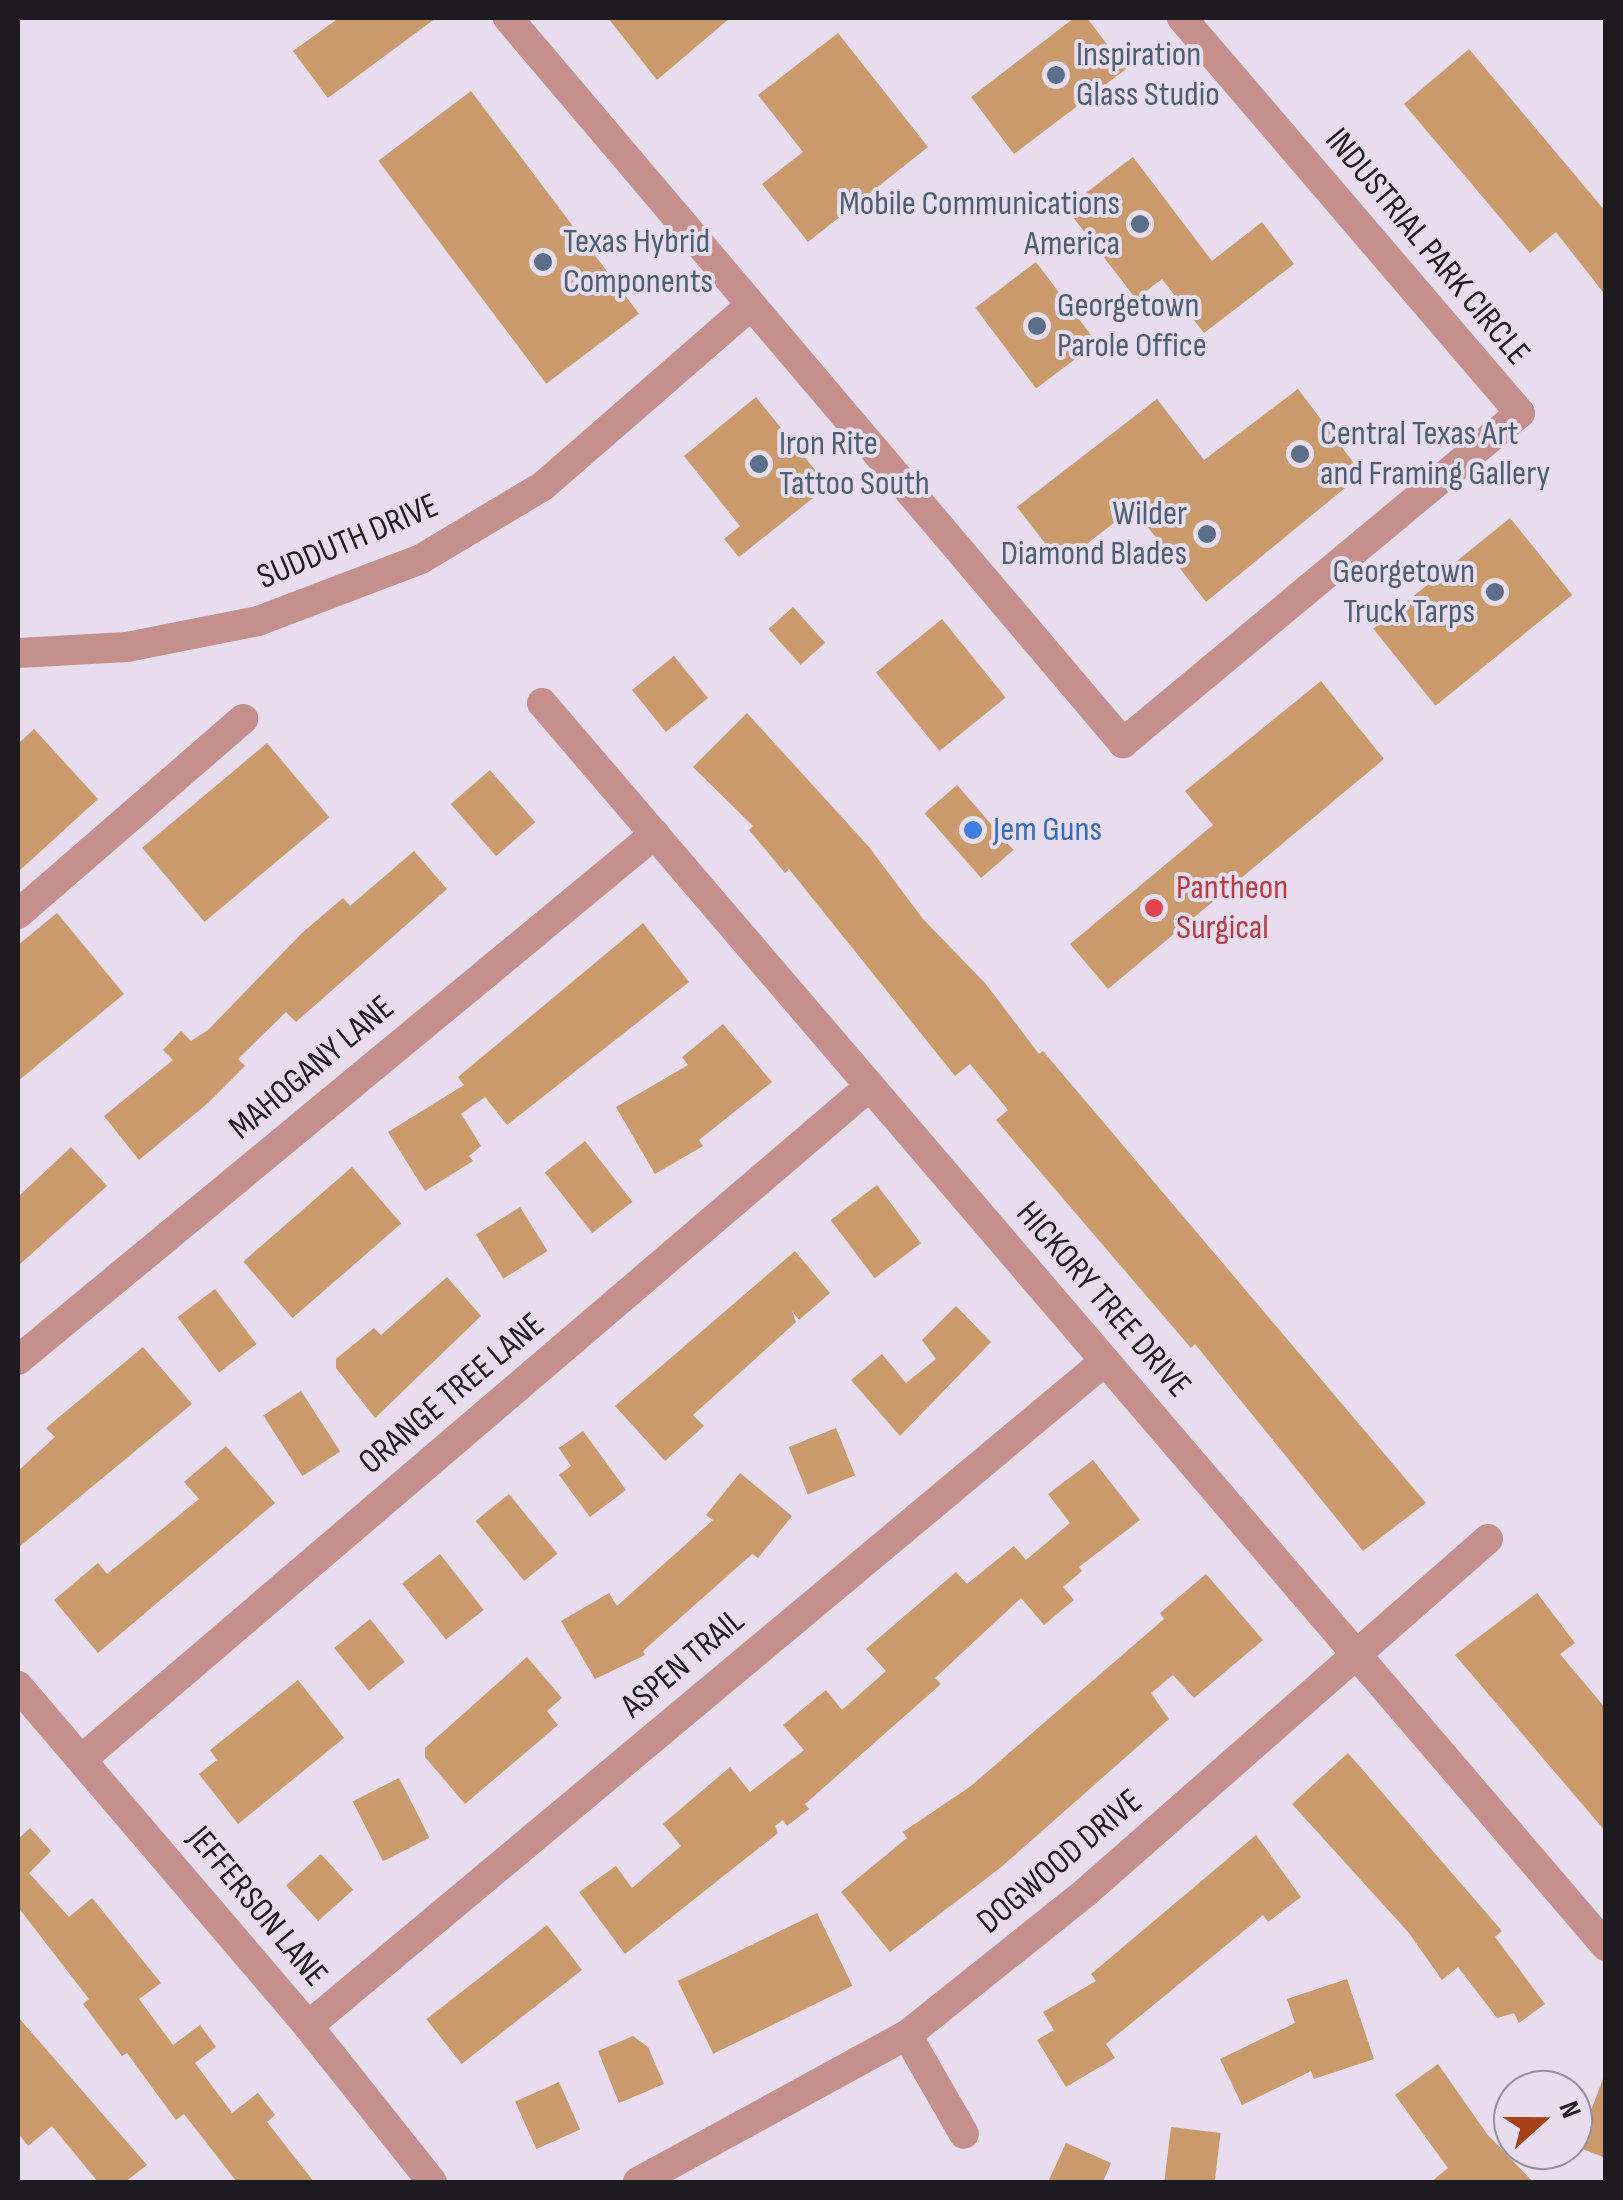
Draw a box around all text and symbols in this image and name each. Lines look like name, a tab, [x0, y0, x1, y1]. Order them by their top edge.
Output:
place label: Inspiration Glass Studio	[1076, 34, 1220, 116]
marker: Inspiration Glass Studio	[1045, 64, 1067, 86]
street label: INDUSTRIAL PARK CIRCLE	[1316, 120, 1538, 374]
place label: Mobile Communications America	[839, 183, 1120, 265]
marker: Mobile Communications America	[1129, 213, 1151, 235]
place label: Texas Hybrid Components	[563, 221, 713, 303]
marker: Texas Hybrid Components	[532, 251, 554, 273]
place label: Georgetown Parole Office	[1057, 285, 1207, 367]
marker: Georgetown Parole Office	[1026, 315, 1048, 337]
place label: Central Texas Art and Framing Gallery	[1320, 413, 1550, 495]
place label: Iron Rite Tattoo South	[779, 423, 930, 505]
marker: Central Texas Art and Framing Gallery	[1289, 443, 1311, 465]
marker: Iron Rite Tattoo South	[748, 453, 770, 475]
street label: SUDDUTH DRIVE	[251, 485, 445, 599]
place label: Wilder Diamond Blades	[1001, 493, 1187, 575]
marker: Wilder Diamond Blades	[1196, 523, 1218, 545]
place label: Georgetown Truck Tarps	[1333, 551, 1475, 633]
marker: Georgetown Truck Tarps	[1484, 581, 1506, 603]
place label: Jem Guns	[993, 809, 1102, 851]
marker: Jem Guns	[962, 819, 984, 841]
place label: Pantheon Surgical	[1176, 867, 1288, 949]
marker: Pantheon Surgical	[1141, 895, 1167, 921]
street label: MAHOGANY LANE	[221, 987, 403, 1149]
street label: HICKORY TREE DRIVE	[1007, 1194, 1199, 1406]
street label: ORANGE TREE LANE	[351, 1304, 553, 1484]
street label: ASPEN TRAIL	[613, 1600, 753, 1728]
street label: DOGWOOD DRIVE	[969, 1781, 1151, 1943]
street label: JEFFERSON LANE	[178, 1818, 336, 1996]
north arrow	[1493, 2070, 1593, 2170]
text: N	[1552, 2097, 1588, 2123]

